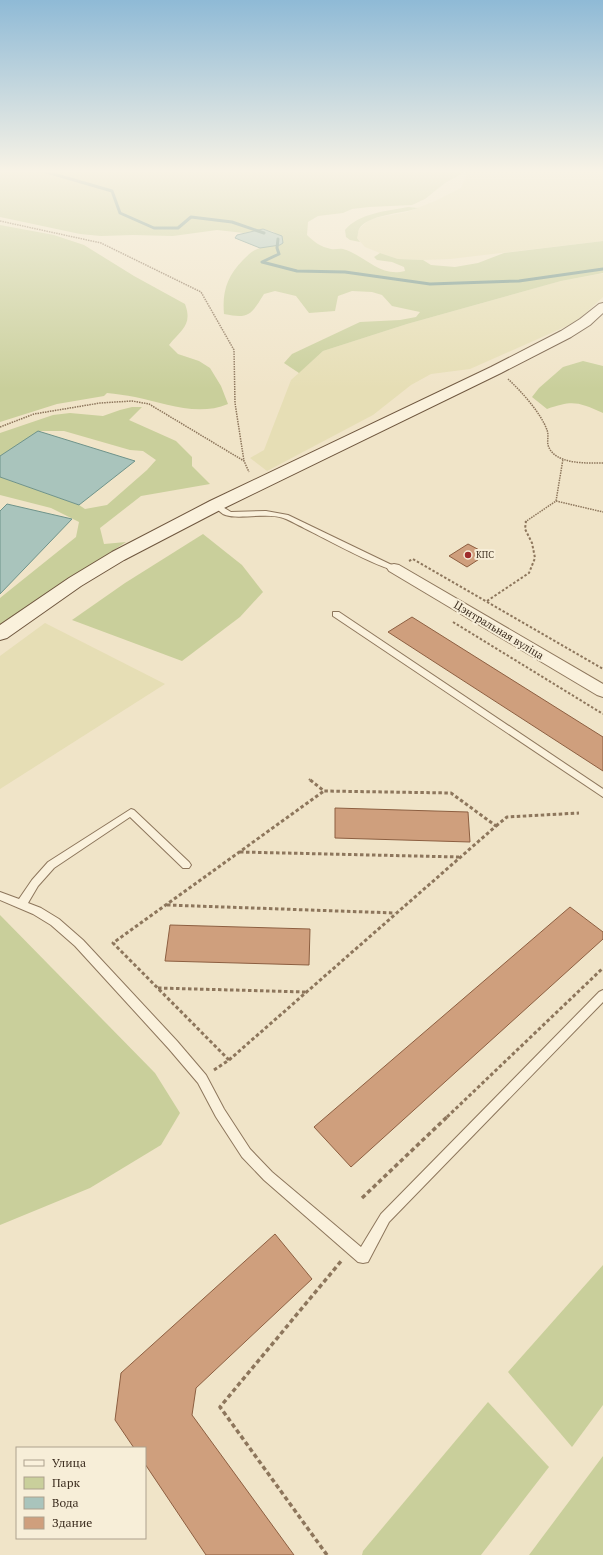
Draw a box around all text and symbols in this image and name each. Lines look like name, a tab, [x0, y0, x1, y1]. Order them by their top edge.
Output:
place label: КПС	[476, 549, 494, 561]
marker: КПС	[463, 550, 473, 560]
street label: Цэнтральная вуліца	[451, 598, 547, 663]
legend	[16, 1447, 146, 1539]
text: Улица	[52, 1455, 86, 1470]
text: Парк	[52, 1475, 80, 1490]
text: Вода	[52, 1495, 79, 1510]
text: Здание	[52, 1515, 92, 1530]

